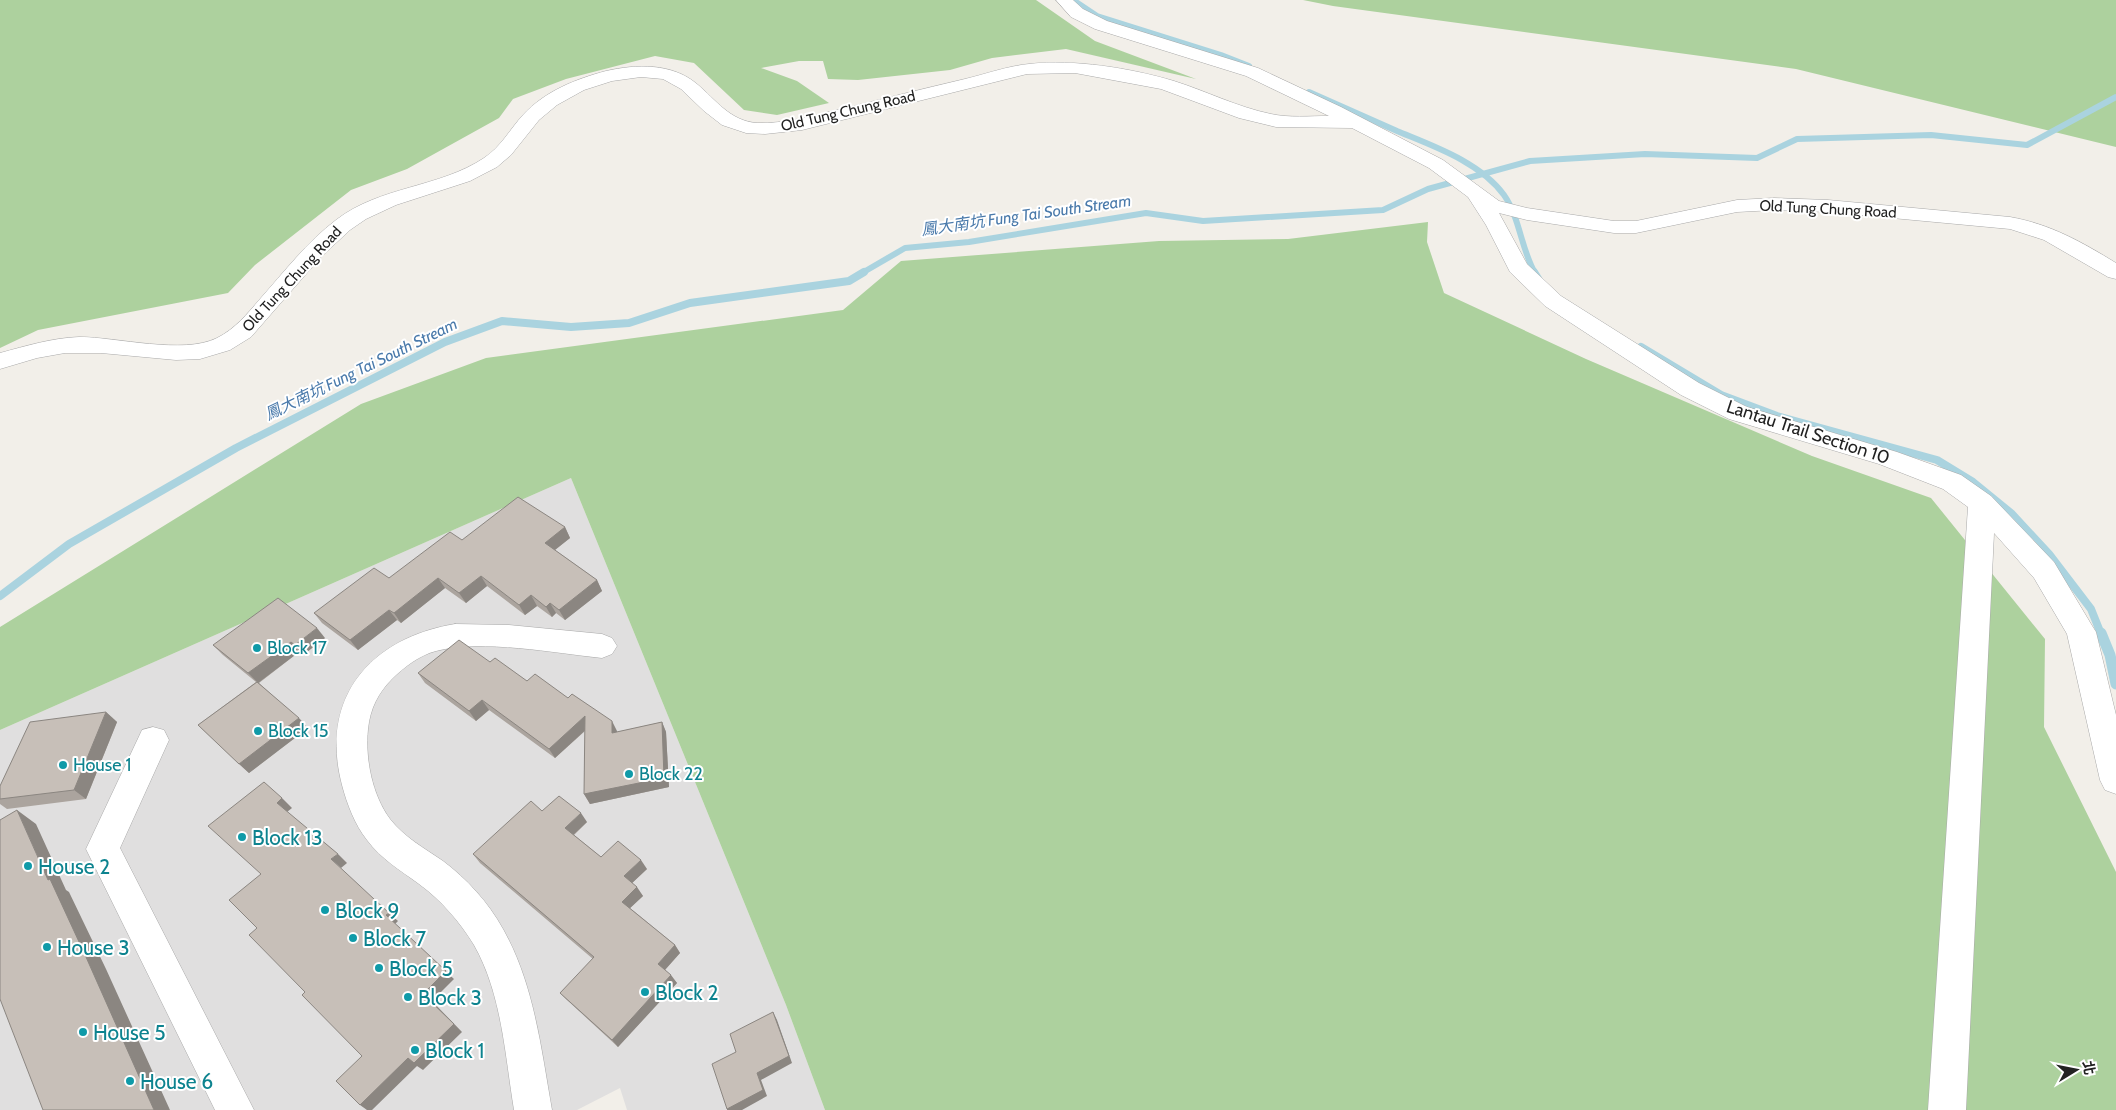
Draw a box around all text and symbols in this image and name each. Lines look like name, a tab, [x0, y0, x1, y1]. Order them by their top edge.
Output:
street label: Old Tung Chung Road	[779, 87, 917, 135]
water label: 鳳大南坑 Fung Tai South Stream	[920, 191, 1132, 239]
street label: Old Tung Chung Road	[1759, 196, 1897, 222]
street label: Old Tung Chung Road	[239, 223, 345, 335]
water label: 鳳大南坑 Fung Tai South Stream	[262, 314, 460, 424]
street label: Lantau Trail Section 10	[1724, 395, 1892, 469]
place label: Block 17	[267, 637, 327, 659]
marker: Block 17	[251, 642, 263, 654]
place label: Block 15	[268, 720, 329, 742]
marker: Block 15	[252, 725, 264, 737]
place label: House 1	[73, 754, 131, 776]
marker: House 1	[57, 759, 69, 771]
place label: Block 22	[639, 763, 703, 785]
marker: Block 22	[623, 768, 635, 780]
place label: Block 13	[252, 825, 323, 850]
marker: Block 13	[236, 831, 248, 843]
place label: House 2	[38, 854, 110, 879]
marker: House 2	[22, 860, 34, 872]
place label: Block 9	[335, 898, 399, 923]
marker: Block 9	[319, 904, 331, 916]
place label: Block 7	[363, 926, 426, 951]
marker: Block 7	[347, 932, 359, 944]
place label: House 3	[57, 935, 130, 960]
marker: House 3	[41, 941, 53, 953]
place label: Block 5	[389, 956, 453, 981]
marker: Block 5	[373, 962, 385, 974]
place label: Block 2	[655, 980, 718, 1005]
place label: Block 3	[418, 985, 482, 1010]
marker: Block 2	[639, 986, 651, 998]
marker: Block 3	[402, 991, 414, 1003]
place label: House 5	[93, 1020, 166, 1045]
marker: House 5	[77, 1026, 89, 1038]
place label: Block 1	[425, 1038, 484, 1063]
marker: Block 1	[409, 1044, 421, 1056]
north arrow	[2051, 1045, 2101, 1095]
text: 北	[2079, 1059, 2099, 1076]
place label: House 6	[140, 1069, 213, 1094]
marker: House 6	[124, 1075, 136, 1087]

